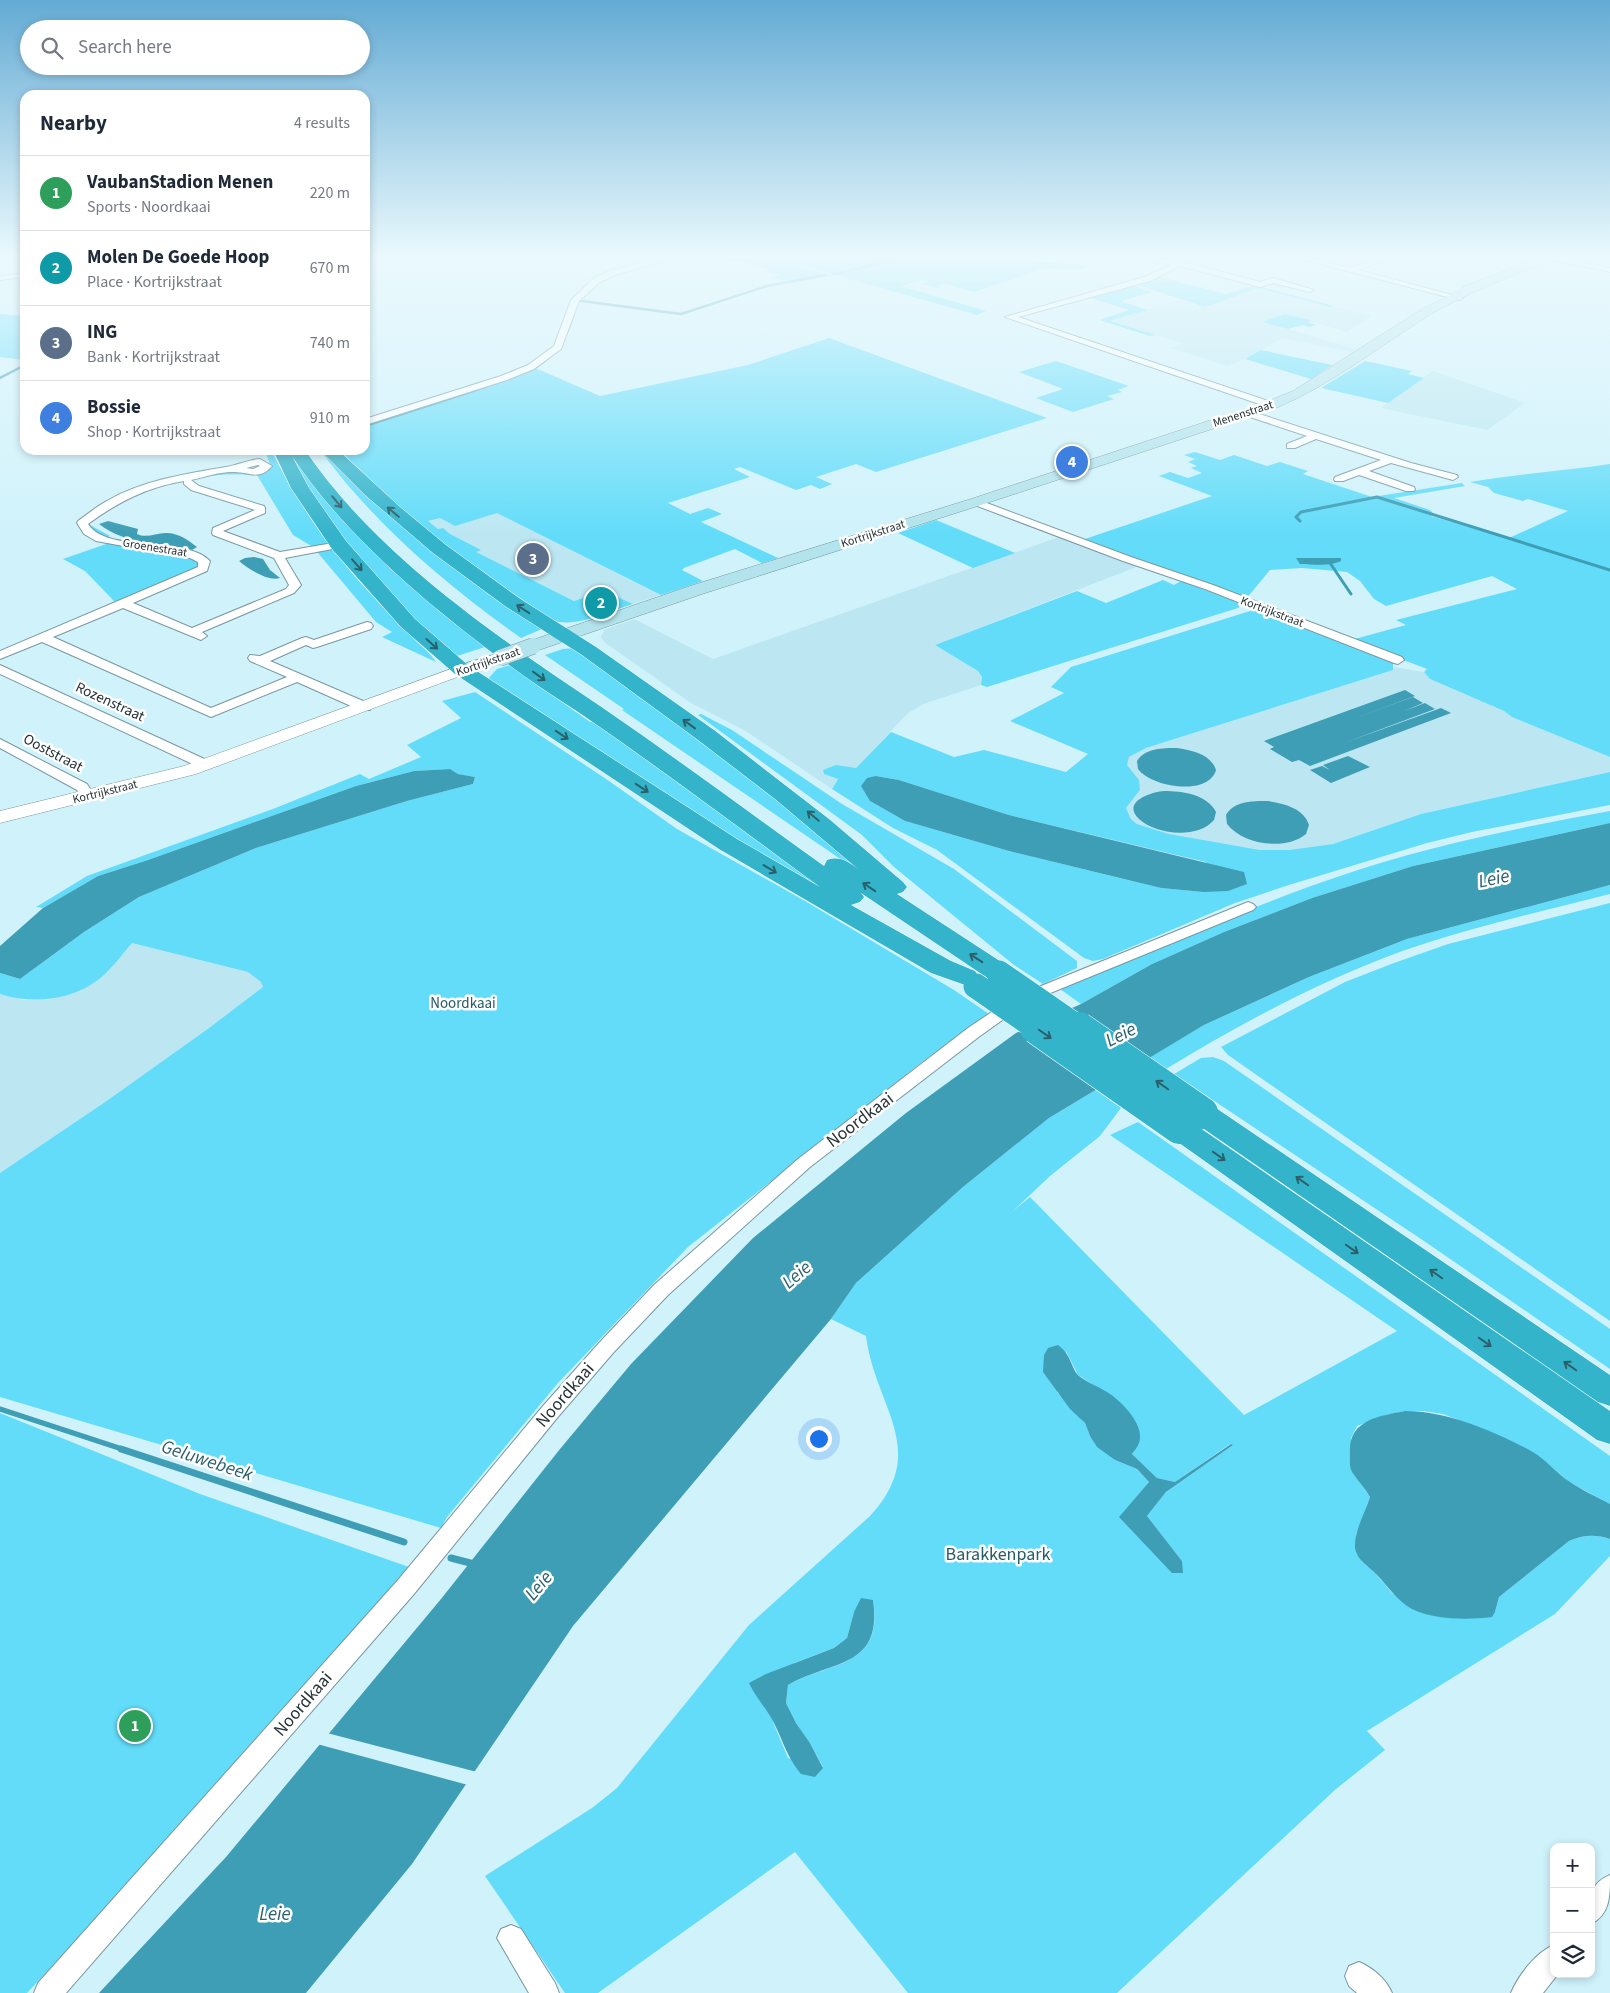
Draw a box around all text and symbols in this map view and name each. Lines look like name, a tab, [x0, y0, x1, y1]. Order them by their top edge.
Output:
search box	[20, 20, 370, 75]
icon: search	[38, 34, 66, 62]
text: Search here	[78, 34, 172, 61]
text: Nearby	[40, 108, 107, 138]
text: 4 results	[294, 112, 350, 134]
text: VaubanStadion Menen	[87, 169, 273, 196]
text: 1	[52, 182, 60, 204]
text: 220 m	[310, 182, 350, 204]
text: Sports · Noordkaai	[87, 196, 211, 218]
text: Molen De Goede Hoop	[87, 244, 270, 271]
text: 2	[52, 257, 60, 279]
text: 670 m	[310, 257, 350, 279]
text: Place · Kortrijkstraat	[87, 271, 222, 293]
text: ING	[87, 319, 117, 346]
text: 3	[52, 332, 60, 354]
text: 740 m	[310, 332, 350, 354]
text: Bank · Kortrijkstraat	[87, 346, 220, 368]
text: Bossie	[87, 394, 141, 421]
street label: Menenstraat	[1211, 396, 1275, 432]
text: 4	[52, 407, 60, 429]
text: 910 m	[310, 407, 350, 429]
text: Shop · Kortrijkstraat	[87, 421, 221, 443]
pin: 4	[1056, 443, 1088, 481]
one-way arrow	[331, 496, 343, 509]
one-way arrow	[387, 506, 400, 518]
street label: Kortrijkstraat	[839, 516, 907, 552]
street label: Groenestraat	[122, 535, 188, 561]
pin: 3	[517, 540, 549, 578]
one-way arrow	[351, 558, 362, 571]
pin: 2	[585, 584, 617, 622]
street label: Kortrijkstraat	[1238, 592, 1306, 632]
one-way arrow	[517, 604, 531, 614]
one-way arrow	[426, 638, 439, 650]
street label: Kortrijkstraat	[454, 643, 522, 681]
one-way arrow	[532, 671, 546, 681]
street label: Rozenstraat	[72, 677, 148, 727]
one-way arrow	[683, 718, 696, 729]
street label: Ooststraat	[19, 729, 87, 777]
one-way arrow	[554, 730, 568, 740]
street label: Kortrijkstraat	[71, 776, 139, 808]
one-way arrow	[635, 783, 649, 793]
one-way arrow	[806, 811, 819, 822]
water label: Leie	[1476, 863, 1512, 895]
one-way arrow	[762, 865, 776, 875]
one-way arrow	[862, 882, 876, 892]
one-way arrow	[970, 953, 984, 963]
park label: Noordkaai	[430, 993, 496, 1014]
water label: Leie	[1101, 1016, 1141, 1054]
one-way arrow	[1038, 1029, 1052, 1039]
one-way arrow	[1155, 1080, 1169, 1090]
street label: Noordkaai	[821, 1086, 899, 1154]
one-way arrow	[1212, 1151, 1226, 1161]
one-way arrow	[1295, 1176, 1309, 1186]
one-way arrow	[1345, 1244, 1359, 1254]
water label: Leie	[776, 1255, 818, 1295]
one-way arrow	[1429, 1269, 1443, 1279]
one-way arrow	[1478, 1337, 1492, 1347]
street label: Noordkaai	[530, 1357, 600, 1433]
one-way arrow	[1563, 1361, 1577, 1371]
your location	[806, 1426, 832, 1452]
water label: Geluwebeek	[158, 1434, 257, 1489]
park label: Barakkenpark	[946, 1542, 1050, 1567]
water label: Leie	[519, 1565, 559, 1607]
street label: Noordkaai	[268, 1666, 338, 1742]
pin: 1	[119, 1707, 151, 1745]
map controls	[1550, 1843, 1595, 1978]
button: +	[1550, 1843, 1595, 1888]
button: −	[1550, 1888, 1595, 1933]
water label: Leie	[259, 1901, 291, 1928]
button: layers	[1550, 1933, 1595, 1978]

